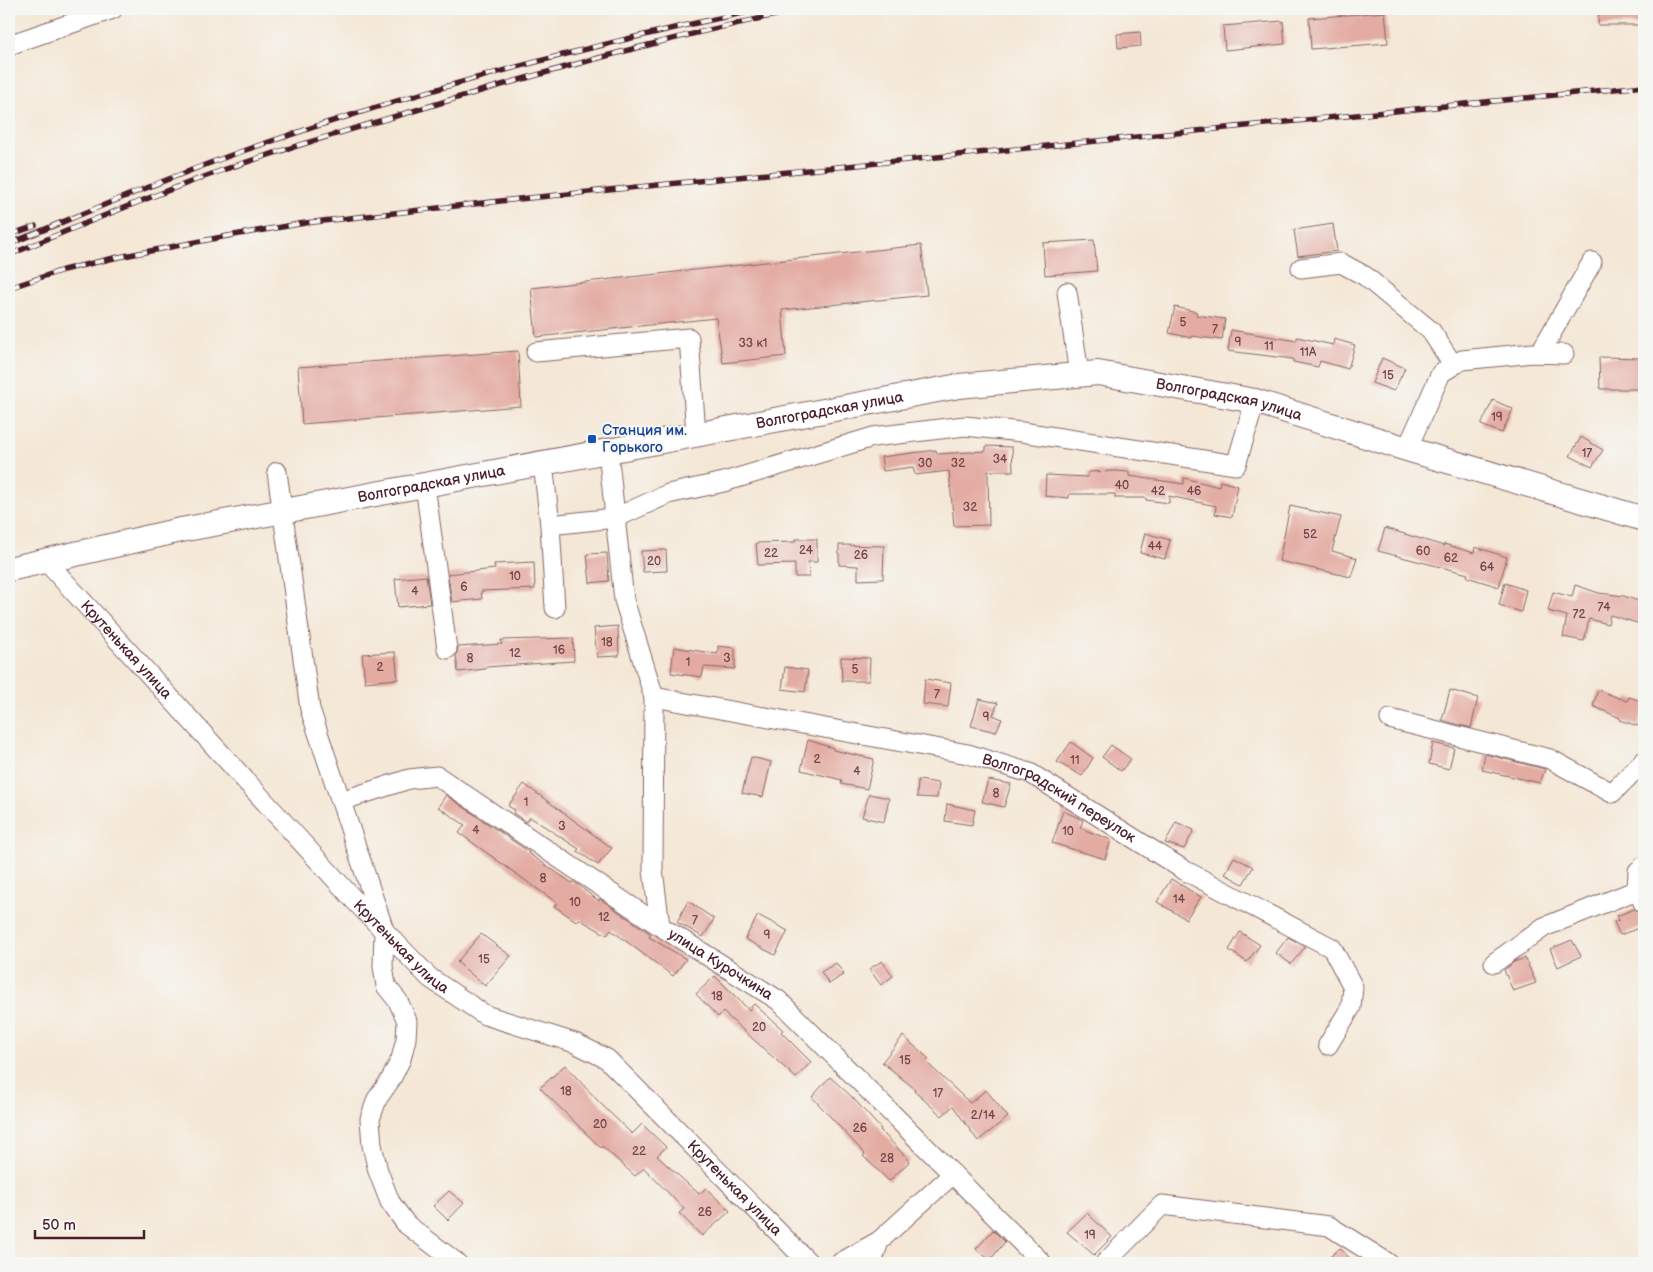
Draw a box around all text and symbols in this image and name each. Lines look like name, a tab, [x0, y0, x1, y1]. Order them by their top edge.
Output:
house number: 5	[1180, 315, 1187, 330]
house number: 7	[1212, 322, 1218, 337]
house number: 9	[1235, 335, 1242, 350]
house number: 33 к1	[738, 336, 768, 351]
house number: 11	[1264, 339, 1274, 354]
house number: 11А	[1300, 345, 1317, 360]
house number: 15	[1382, 368, 1394, 383]
street label: Волгоградская улица	[1155, 374, 1305, 425]
street label: Волгоградская улица	[754, 387, 905, 433]
house number: 19	[1491, 410, 1503, 425]
place label: Станция им. Горького	[602, 421, 687, 457]
marker: Станция им. Горького	[586, 433, 598, 445]
house number: 17	[1582, 446, 1592, 461]
house number: 34	[993, 452, 1008, 467]
house number: 30	[918, 456, 932, 471]
house number: 32	[951, 456, 965, 471]
street label: Волгоградская улица	[356, 461, 507, 507]
house number: 40	[1115, 478, 1129, 493]
house number: 42	[1151, 484, 1165, 499]
house number: 46	[1187, 484, 1201, 499]
house number: 32	[963, 500, 977, 515]
house number: 52	[1303, 527, 1317, 542]
house number: 44	[1148, 539, 1163, 554]
house number: 24	[799, 543, 814, 558]
house number: 60	[1416, 544, 1430, 559]
house number: 22	[764, 546, 778, 561]
house number: 26	[854, 548, 868, 563]
house number: 62	[1444, 551, 1458, 566]
house number: 20	[647, 554, 661, 569]
house number: 64	[1480, 560, 1495, 575]
house number: 10	[509, 569, 521, 584]
house number: 6	[460, 580, 468, 595]
house number: 4	[411, 584, 419, 599]
street label: Крутенькая улица	[77, 596, 176, 703]
house number: 74	[1597, 600, 1611, 615]
house number: 72	[1573, 607, 1585, 622]
house number: 18	[601, 635, 613, 650]
house number: 16	[553, 643, 565, 658]
house number: 12	[509, 646, 521, 661]
house number: 8	[467, 651, 474, 666]
house number: 3	[723, 651, 731, 666]
house number: 1	[686, 655, 690, 670]
house number: 2	[376, 660, 384, 675]
house number: 5	[852, 662, 859, 677]
house number: 7	[934, 687, 940, 702]
house number: 9	[983, 710, 990, 725]
street label: Волгоградский переулок	[980, 749, 1140, 847]
house number: 2	[813, 752, 821, 767]
house number: 11	[1070, 753, 1080, 768]
house number: 4	[853, 764, 861, 779]
house number: 8	[993, 786, 1000, 801]
house number: 1	[524, 795, 528, 810]
house number: 3	[558, 819, 566, 834]
house number: 4	[472, 823, 480, 838]
house number: 10	[1062, 824, 1074, 839]
house number: 8	[540, 871, 547, 886]
house number: 14	[1173, 892, 1186, 907]
house number: 10	[569, 895, 581, 910]
street label: Крутенькая улица	[349, 896, 453, 998]
house number: 12	[598, 910, 610, 925]
house number: 7	[692, 913, 698, 928]
street label: улица Курочкина	[665, 924, 777, 1004]
house number: 9	[764, 928, 771, 943]
house number: 15	[478, 952, 490, 967]
house number: 18	[711, 989, 723, 1004]
house number: 20	[752, 1020, 766, 1035]
house number: 15	[899, 1053, 911, 1068]
house number: 18	[560, 1084, 572, 1099]
house number: 17	[933, 1086, 943, 1101]
house number: 2/14	[971, 1108, 996, 1123]
house number: 20	[593, 1117, 607, 1132]
house number: 26	[853, 1121, 867, 1136]
street label: Крутенькая улица	[683, 1136, 786, 1240]
house number: 22	[632, 1144, 646, 1159]
house number: 28	[880, 1151, 894, 1166]
house number: 26	[698, 1205, 712, 1220]
scale bar	[35, 1207, 144, 1239]
text: 50 m	[42, 1216, 76, 1235]
house number: 19	[1084, 1228, 1096, 1243]

